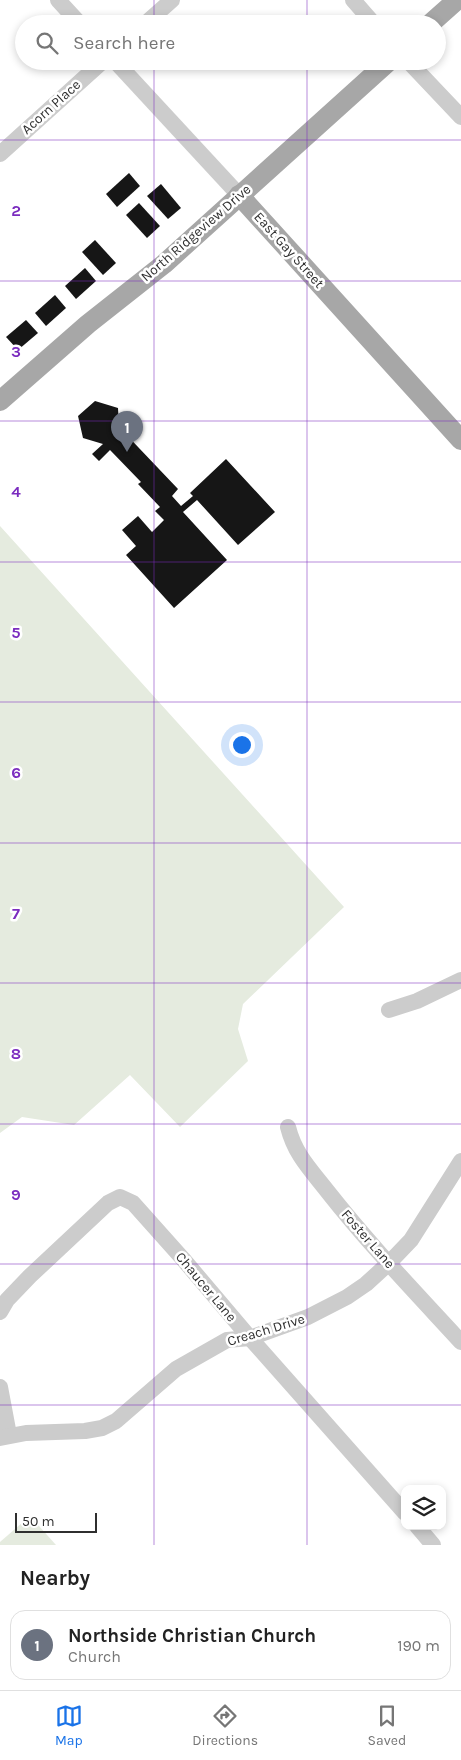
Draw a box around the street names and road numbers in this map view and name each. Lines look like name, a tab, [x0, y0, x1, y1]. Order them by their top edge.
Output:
street label: Acorn Place	[18, 76, 84, 138]
street label: North Ridgeview Drive	[138, 181, 254, 285]
street label: East Gay Street	[250, 208, 328, 292]
street label: Foster Lane	[338, 1206, 398, 1272]
street label: Chaucer Lane	[172, 1249, 240, 1325]
street label: Creach Drive	[225, 1310, 307, 1350]

